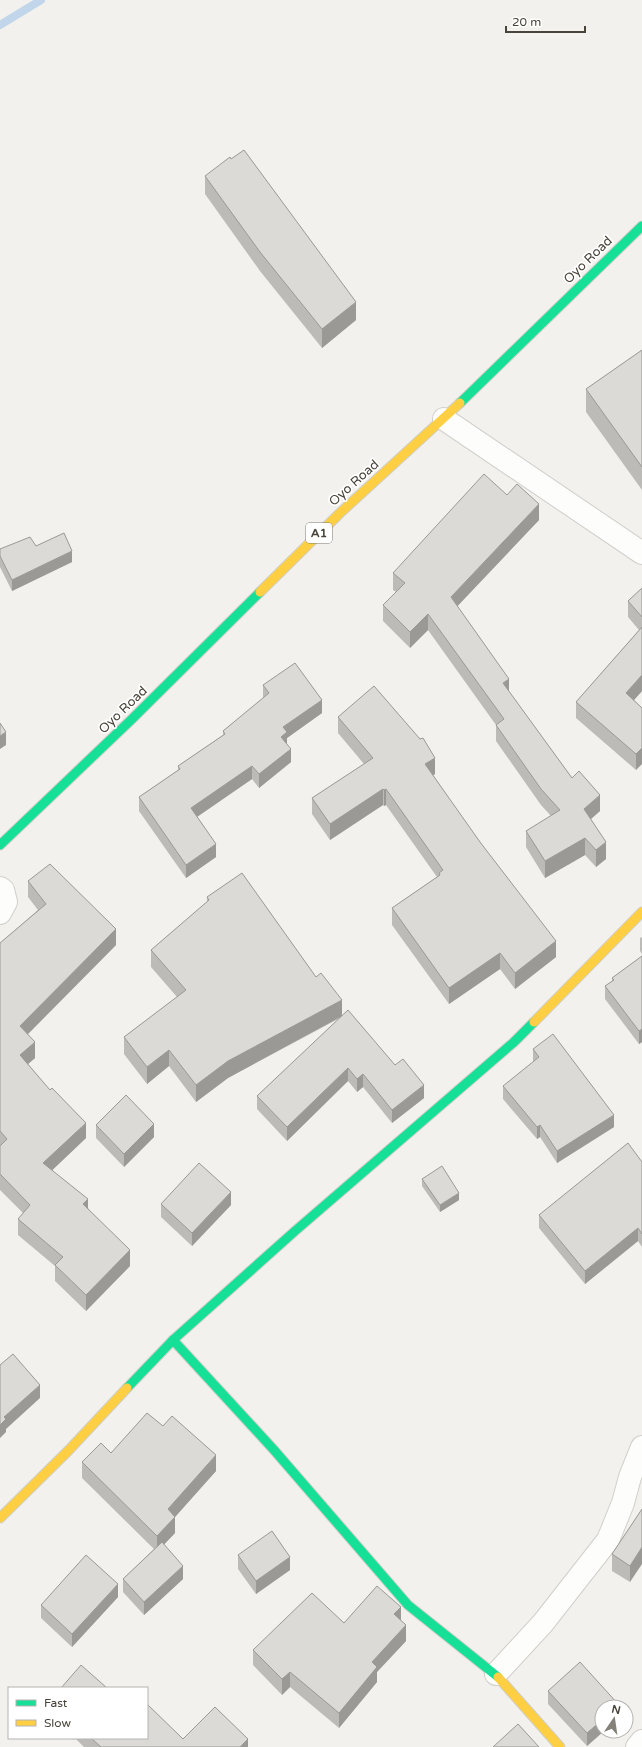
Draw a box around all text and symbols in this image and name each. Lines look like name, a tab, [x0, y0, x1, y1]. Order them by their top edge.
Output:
scale bar	[506, 8, 585, 34]
text: 20 m	[512, 15, 541, 29]
street label: Oyo Road	[560, 233, 616, 287]
street label: Oyo Road	[326, 457, 382, 509]
road number: A1	[306, 523, 332, 543]
street label: Oyo Road	[95, 683, 151, 737]
legend	[8, 1687, 148, 1739]
text: Fast	[44, 1696, 68, 1710]
north arrow	[594, 1699, 634, 1739]
text: N	[610, 1702, 622, 1717]
text: Slow	[44, 1716, 71, 1730]

